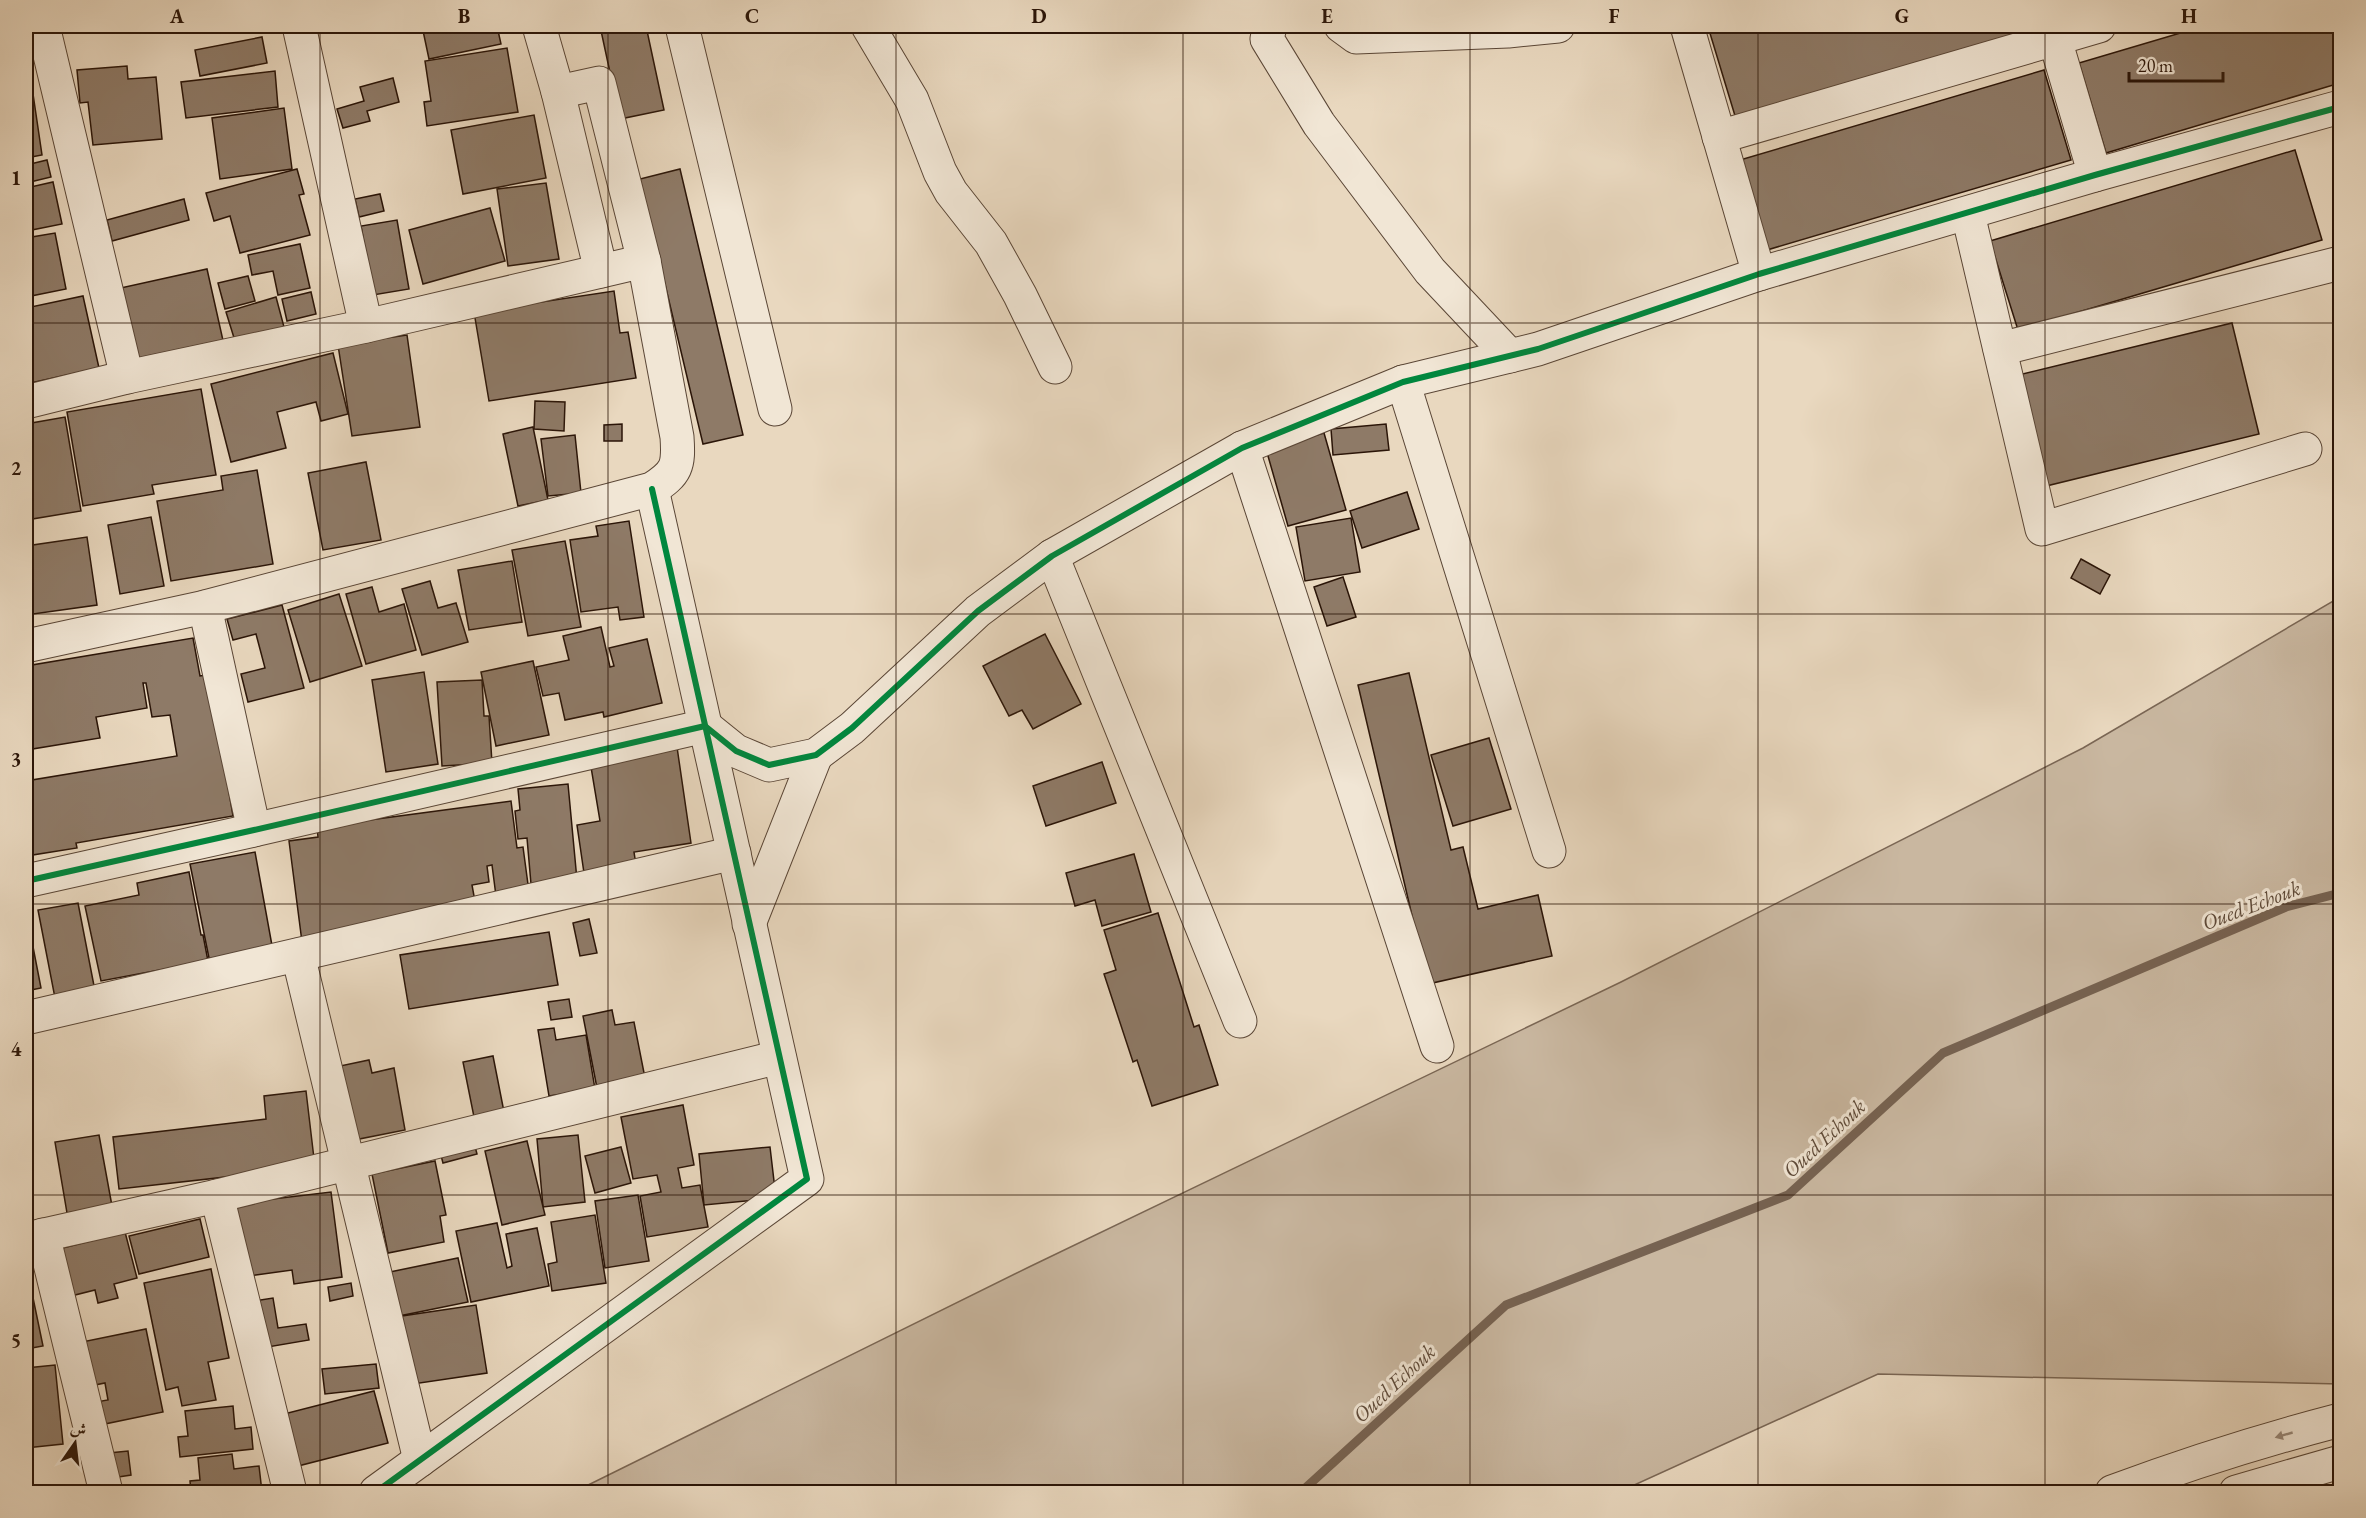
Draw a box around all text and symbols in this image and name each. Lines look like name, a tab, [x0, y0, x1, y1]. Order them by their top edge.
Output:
text: A	[169, 3, 185, 29]
text: B	[458, 3, 470, 29]
text: C	[745, 3, 759, 29]
text: D	[1031, 3, 1047, 29]
text: E	[1321, 3, 1333, 29]
text: F	[1609, 3, 1620, 29]
text: G	[1895, 3, 1909, 29]
text: H	[2181, 3, 2197, 29]
scale bar	[2129, 45, 2224, 83]
text: 20 m	[2138, 54, 2173, 77]
text: 1	[11, 165, 21, 191]
text: 2	[11, 455, 22, 481]
text: 3	[11, 746, 21, 772]
water label: Oued Echouk	[2198, 874, 2304, 936]
text: 4	[11, 1036, 22, 1062]
water label: Oued Echouk	[1777, 1093, 1871, 1183]
text: 5	[11, 1327, 21, 1353]
water label: Oued Echouk	[1347, 1338, 1441, 1428]
north arrow	[45, 1413, 105, 1473]
text: ش	[68, 1417, 89, 1441]
one-way arrow	[2275, 1430, 2293, 1440]

